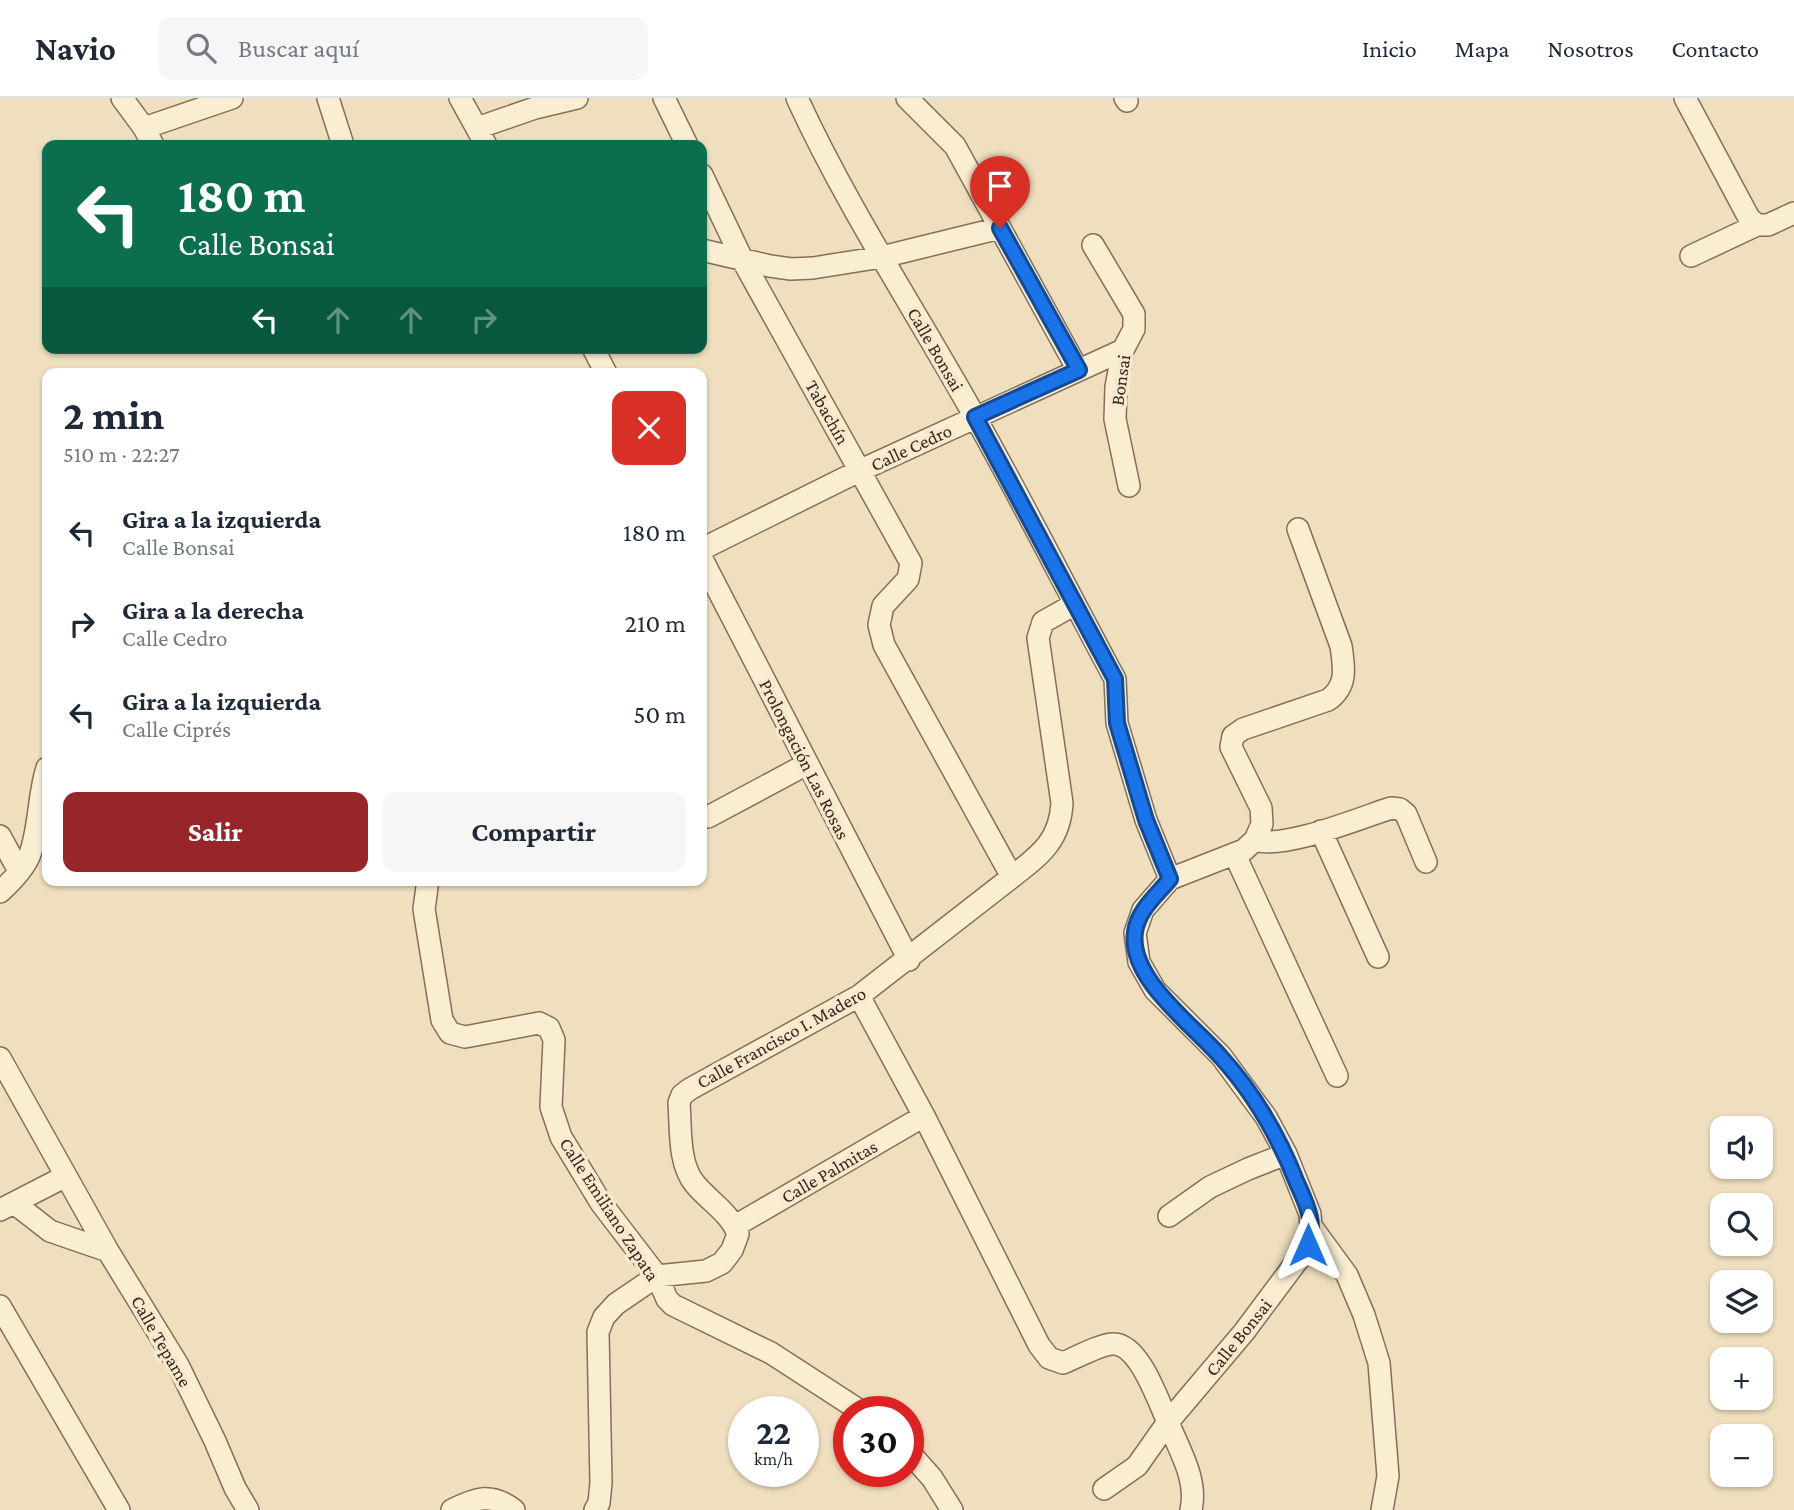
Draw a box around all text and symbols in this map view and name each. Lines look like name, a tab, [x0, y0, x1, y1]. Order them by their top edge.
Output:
search box	[158, 17, 648, 80]
icon: search	[182, 29, 220, 67]
text: Navio	[35, 30, 116, 67]
text: Buscar aquí	[238, 34, 359, 63]
text: Inicio	[1362, 35, 1417, 62]
text: Mapa	[1455, 35, 1509, 62]
text: Nosotros	[1547, 35, 1634, 62]
text: Contacto	[1672, 35, 1759, 62]
pin	[970, 156, 1030, 228]
icon: arrive	[981, 167, 1019, 205]
icon: left	[63, 168, 154, 259]
text: 180 m	[178, 168, 306, 223]
text: Calle Bonsai	[178, 226, 335, 262]
icon: left	[246, 301, 284, 339]
icon: ahead	[319, 301, 357, 339]
icon: ahead	[392, 301, 430, 339]
icon: right	[465, 301, 503, 339]
street label: Calle Bonsai	[903, 304, 968, 395]
street label: Bonsai	[1107, 353, 1134, 407]
street label: Tabachín	[801, 376, 854, 448]
text: 2 min	[63, 391, 164, 438]
button: close	[612, 391, 686, 465]
street label: Calle Cedro	[867, 420, 955, 475]
text: 510 m · 22:27	[63, 441, 180, 467]
text: Gira a la izquierda	[122, 505, 321, 534]
icon: left	[63, 514, 101, 552]
text: 180 m	[623, 518, 686, 547]
text: Calle Bonsai	[122, 534, 235, 560]
text: Gira a la derecha	[122, 596, 304, 625]
icon: right	[63, 605, 101, 643]
text: 210 m	[625, 609, 686, 638]
text: Calle Cedro	[122, 625, 227, 651]
street label: Prolongación Las Rosas	[755, 676, 854, 843]
text: Gira a la izquierda	[122, 687, 321, 716]
icon: left	[63, 696, 101, 734]
text: 50 m	[633, 700, 686, 729]
text: Calle Ciprés	[122, 716, 231, 742]
button: Salir	[63, 792, 368, 872]
button: Compartir	[382, 792, 686, 872]
street label: Calle Francisco I. Madero	[693, 982, 869, 1093]
map controls	[1710, 1116, 1773, 1487]
button: sound	[1710, 1116, 1773, 1179]
street label: Calle Emiliano Zapata	[555, 1134, 664, 1285]
street label: Calle Palmitas	[777, 1135, 881, 1207]
button: search	[1710, 1193, 1773, 1256]
position arrow	[1271, 1208, 1345, 1282]
button: layers	[1710, 1270, 1773, 1333]
street label: Calle Tepame	[127, 1292, 196, 1391]
street label: Calle Bonsai	[1201, 1295, 1276, 1380]
button: +	[1710, 1347, 1773, 1410]
speed limit sign: 30	[833, 1396, 924, 1487]
text: 22	[756, 1413, 791, 1452]
button: −	[1710, 1424, 1773, 1487]
text: km/h	[754, 1449, 793, 1469]

